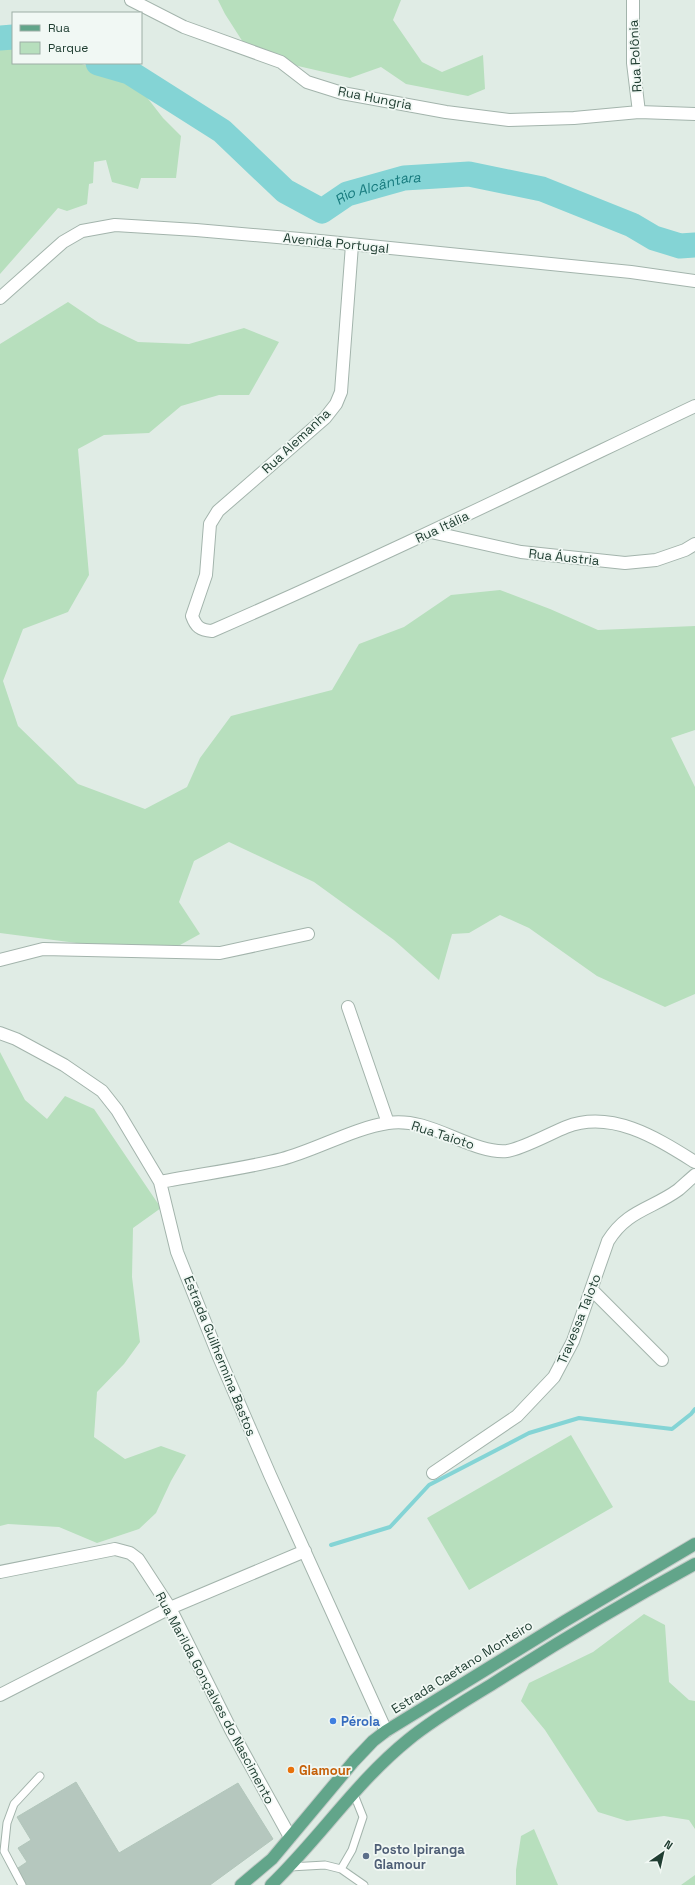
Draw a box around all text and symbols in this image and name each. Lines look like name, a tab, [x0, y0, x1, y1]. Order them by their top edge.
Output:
legend	[12, 12, 142, 64]
street label: Rua Polônia	[625, 19, 645, 93]
text: Rua	[48, 20, 70, 36]
text: Parque	[48, 40, 88, 56]
street label: Rua Hungria	[336, 82, 414, 114]
water label: Rio Alcântara	[331, 168, 422, 209]
street label: Avenida Portugal	[282, 229, 390, 257]
street label: Rua Alemanha	[258, 404, 334, 477]
street label: Rua Itália	[412, 507, 472, 547]
street label: Rua Áustria	[528, 545, 601, 569]
street label: Rua Taioto	[409, 1117, 477, 1153]
street label: Travessa Taioto	[553, 1271, 605, 1367]
street label: Estrada Guilhermina Bastos	[180, 1273, 260, 1439]
street label: Rua Marilda Gonçalves do Nascimento	[152, 1589, 278, 1807]
street label: Estrada Caetano Monteiro	[388, 1616, 536, 1718]
place label: Pérola	[341, 1713, 381, 1730]
marker: Pérola	[328, 1716, 338, 1726]
place label: Glamour	[299, 1762, 351, 1779]
marker: Glamour	[286, 1765, 296, 1775]
north arrow	[643, 1833, 683, 1873]
text: N	[662, 1837, 676, 1853]
place label: Posto Ipiranga Glamour	[374, 1841, 465, 1873]
marker: Posto Ipiranga Glamour	[361, 1851, 371, 1861]

